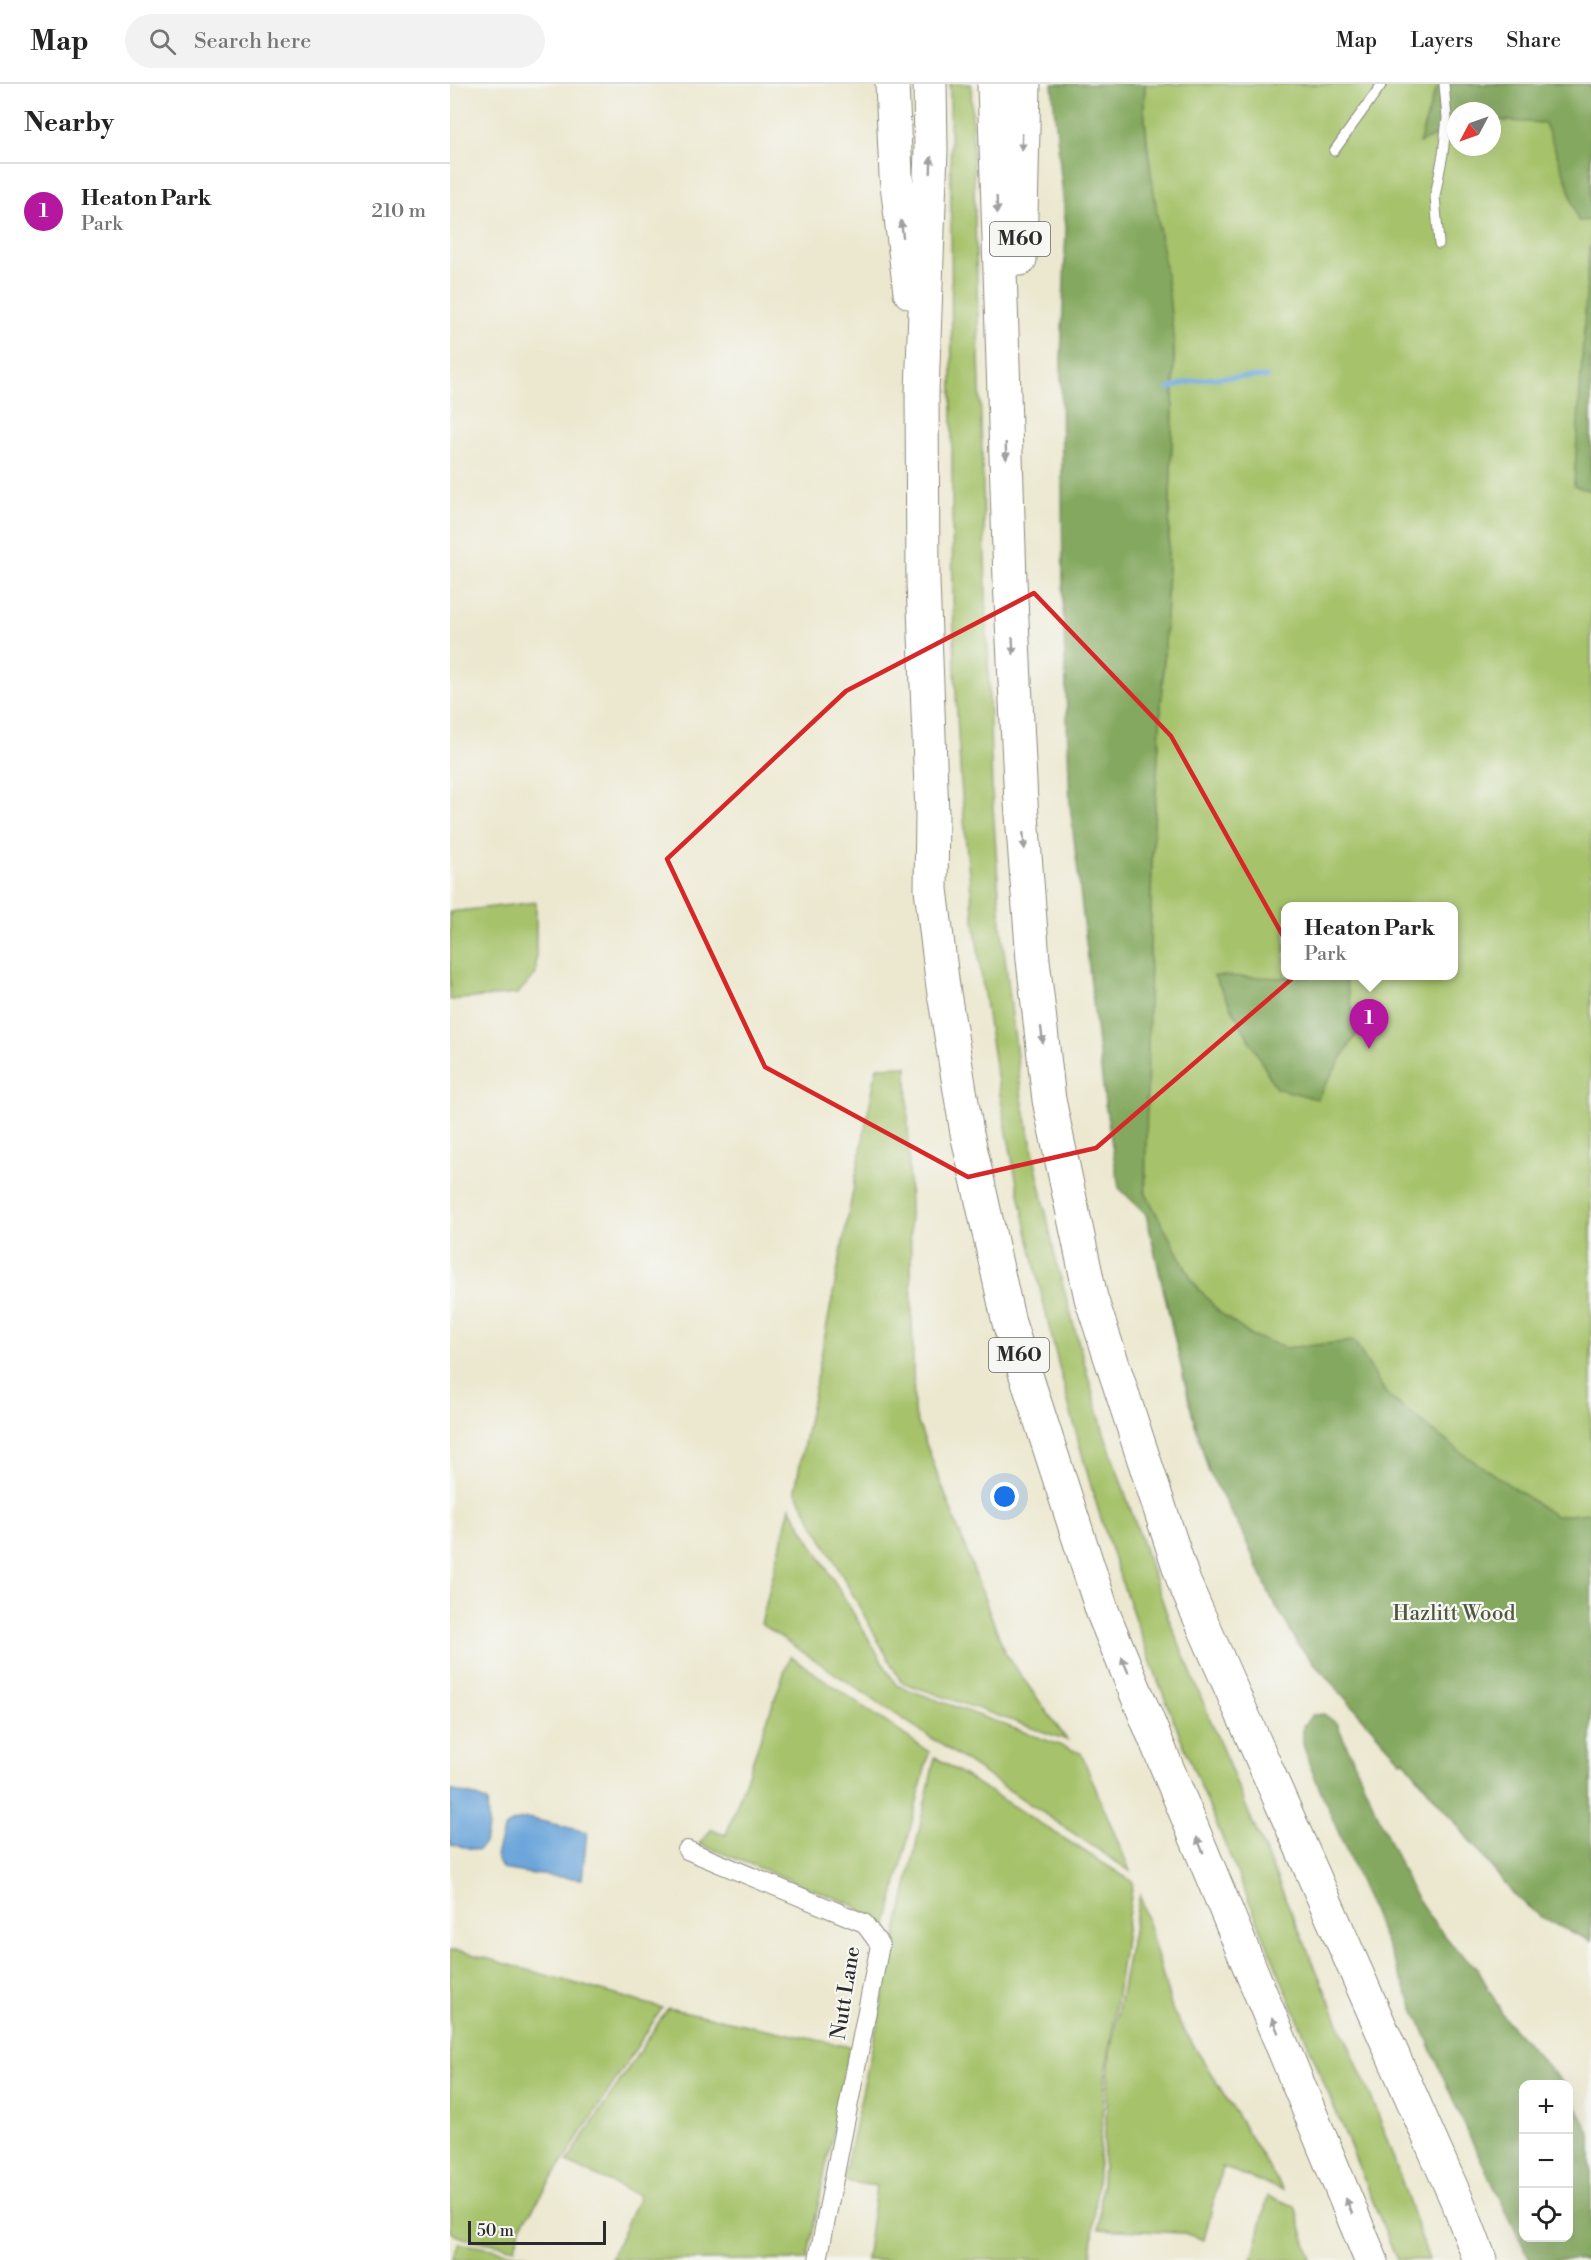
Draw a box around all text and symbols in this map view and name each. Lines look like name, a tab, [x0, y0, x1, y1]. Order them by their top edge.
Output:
search box	[125, 14, 545, 68]
text: Map	[30, 24, 89, 59]
icon: search	[146, 25, 179, 58]
text: Search here	[194, 28, 311, 55]
text: Map	[1336, 28, 1377, 54]
text: Layers	[1410, 28, 1473, 54]
text: Share	[1506, 28, 1561, 54]
north arrow	[1447, 102, 1501, 156]
text: Nearby	[24, 107, 114, 139]
one-way arrow	[1018, 133, 1027, 152]
one-way arrow	[926, 156, 935, 175]
text: Heaton Park	[81, 185, 211, 212]
one-way arrow	[993, 196, 1002, 215]
text: 1	[39, 199, 48, 224]
text: 210 m	[371, 199, 426, 224]
text: Park	[81, 212, 123, 237]
one-way arrow	[897, 220, 907, 239]
road number: M60	[990, 222, 1050, 256]
one-way arrow	[1001, 441, 1011, 460]
one-way arrow	[1009, 636, 1018, 655]
one-way arrow	[1019, 831, 1029, 850]
popup	[1281, 902, 1458, 980]
text: Heaton Park	[1304, 915, 1435, 942]
text: Park	[1304, 942, 1346, 967]
pin: 1	[1350, 1000, 1388, 1049]
one-way arrow	[1037, 1025, 1047, 1044]
road number: M60	[989, 1338, 1049, 1372]
your location	[990, 1482, 1019, 1511]
park label: Hazlitt Wood	[1393, 1601, 1515, 1627]
one-way arrow	[1120, 1656, 1130, 1674]
one-way arrow	[1195, 1836, 1205, 1854]
street label: Nutt Lane	[826, 1944, 866, 2042]
one-way arrow	[1270, 2016, 1280, 2034]
map controls	[1519, 2080, 1573, 2242]
button: +	[1519, 2080, 1573, 2134]
button: −	[1519, 2134, 1573, 2188]
button: locate	[1519, 2188, 1573, 2242]
one-way arrow	[1344, 2196, 1354, 2214]
scale bar	[468, 2218, 606, 2246]
text: 50 m	[477, 2221, 514, 2241]

